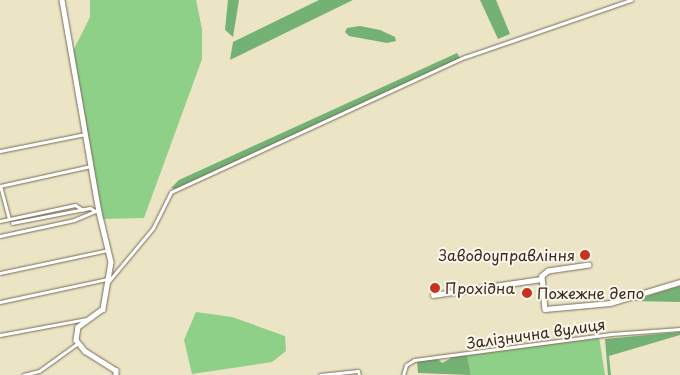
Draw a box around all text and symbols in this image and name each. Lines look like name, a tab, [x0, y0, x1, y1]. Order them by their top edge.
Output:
place label: Заводоуправління	[438, 246, 575, 264]
marker: Заводоуправління	[579, 249, 591, 261]
place label: Прохідна	[445, 279, 515, 297]
marker: Прохідна	[429, 282, 441, 294]
place label: Пожежне депо	[537, 284, 645, 302]
marker: Пожежне депо	[521, 287, 533, 299]
street label: Залізнична вулиця	[465, 314, 607, 352]

